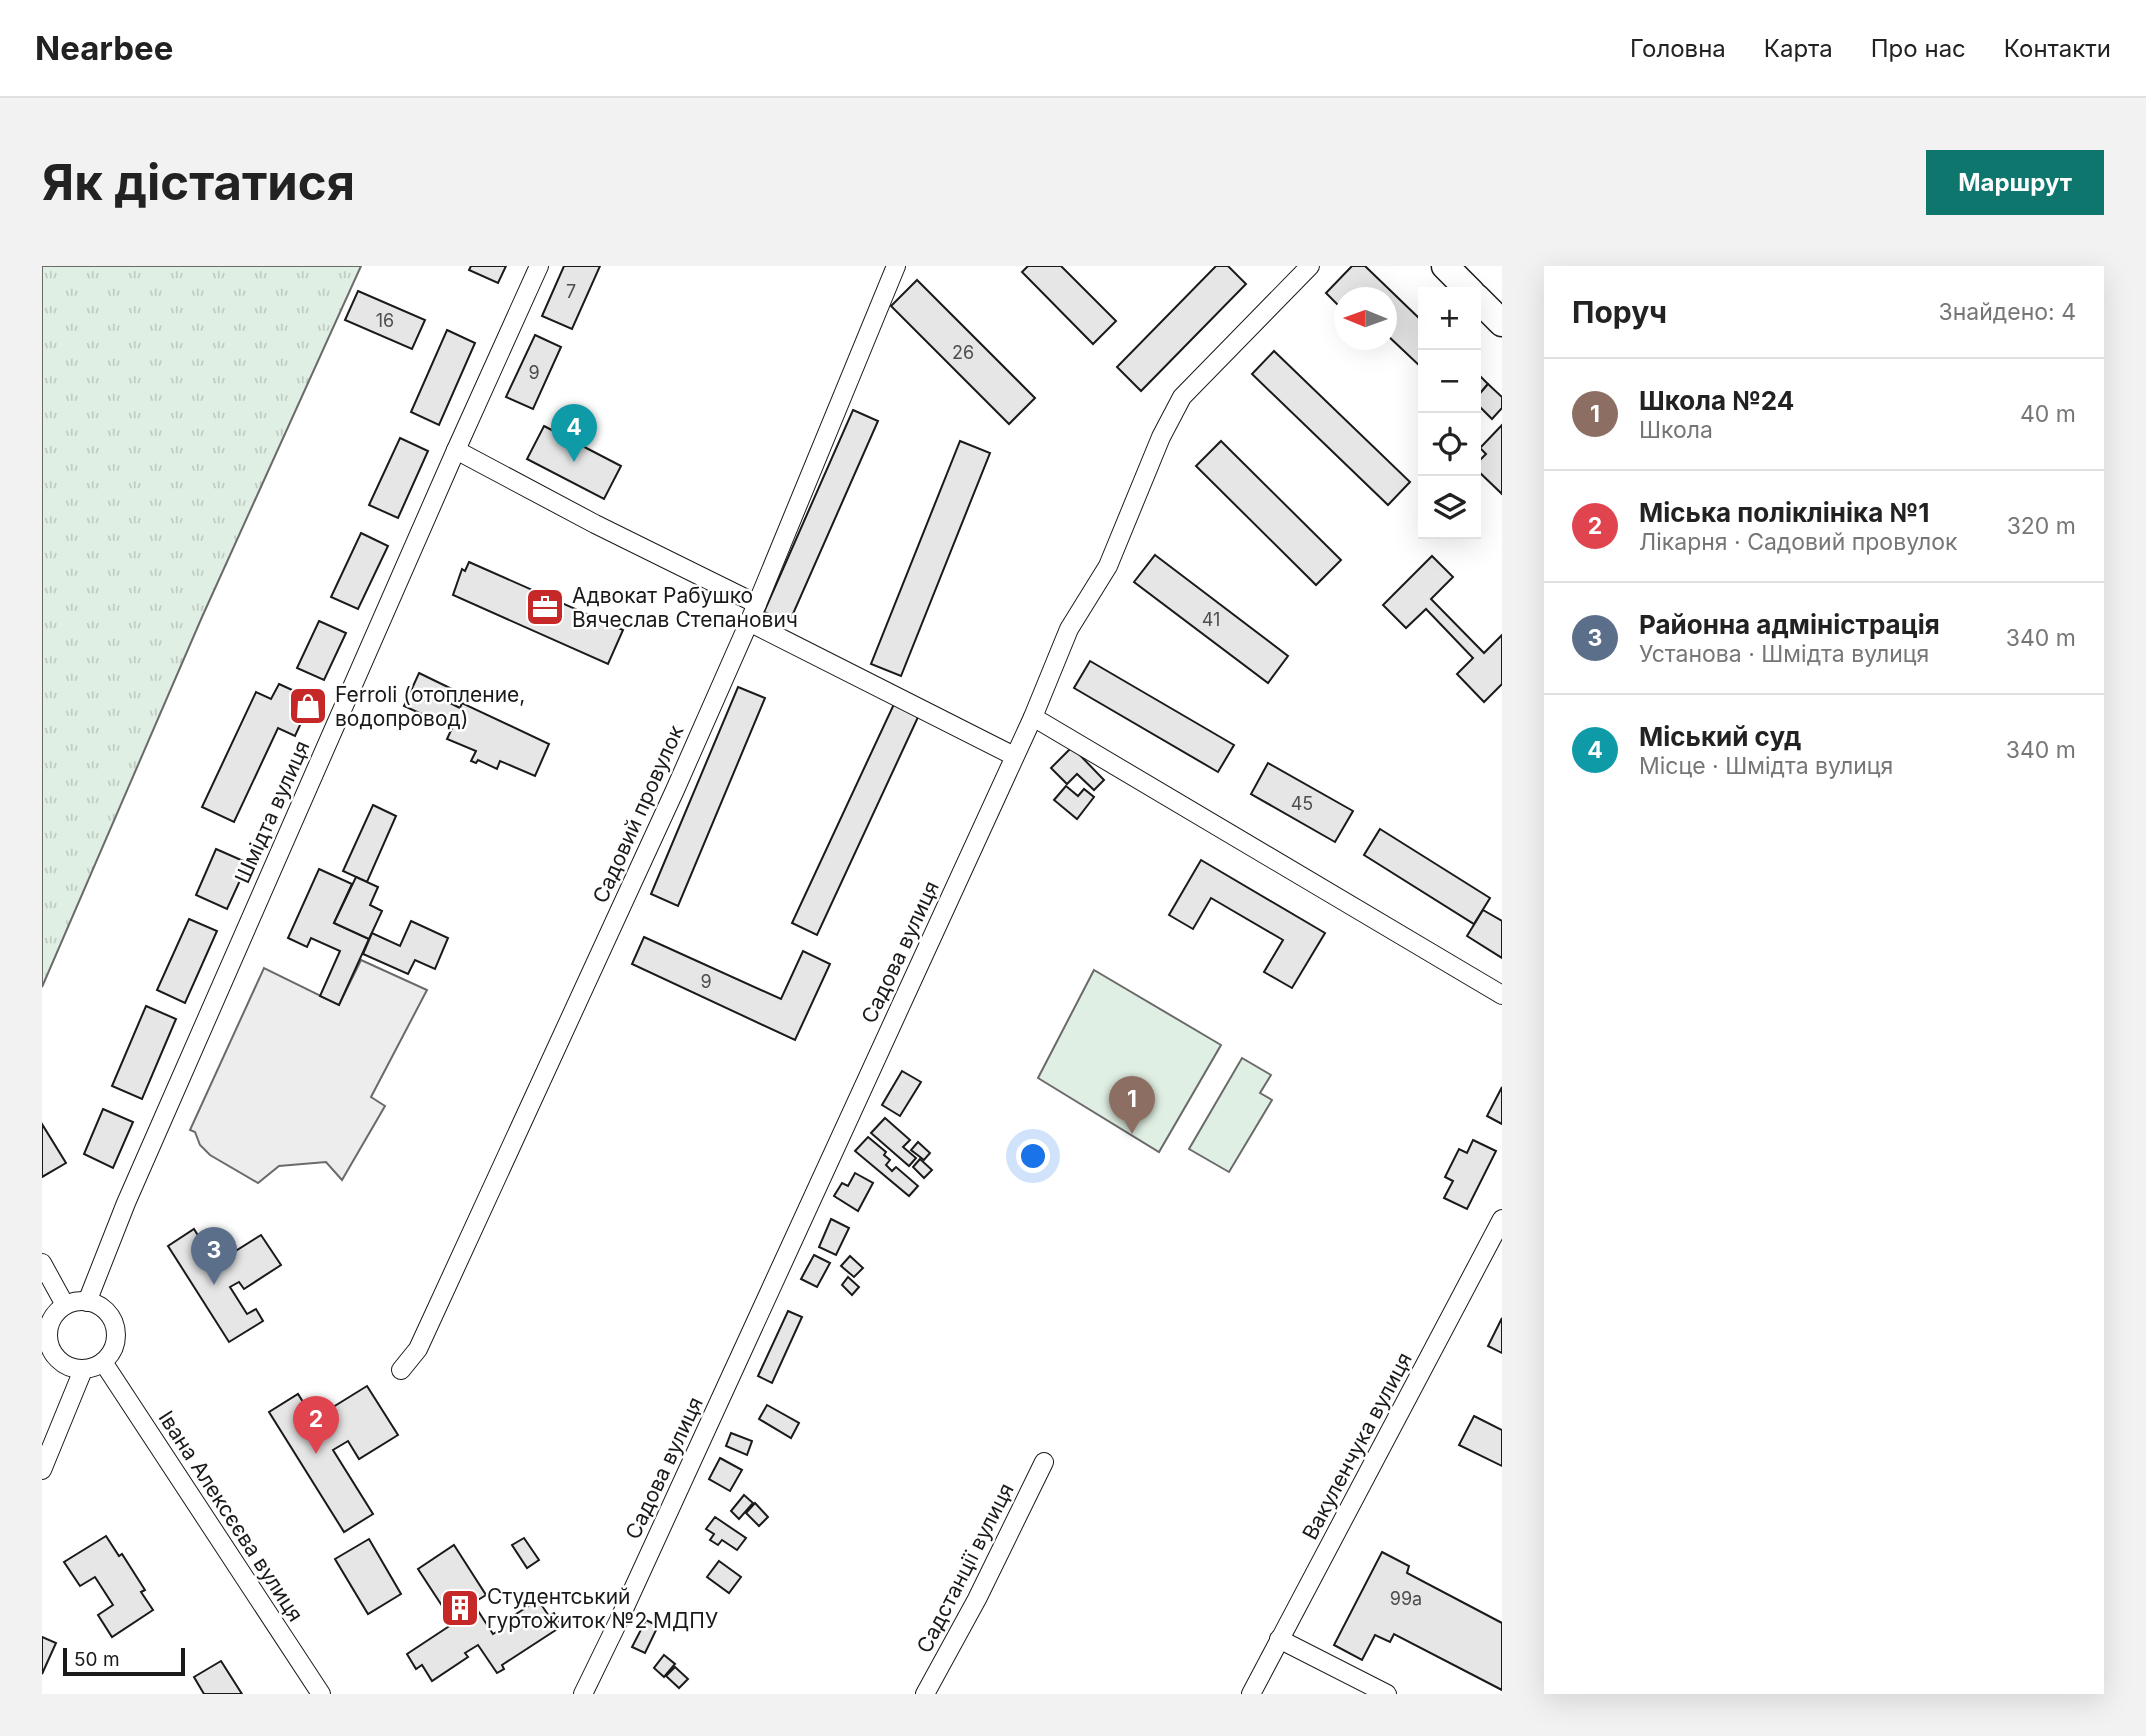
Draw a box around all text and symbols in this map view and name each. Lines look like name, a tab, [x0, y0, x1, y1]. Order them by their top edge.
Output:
text: Nearbee	[35, 28, 173, 68]
text: Головна	[1630, 34, 1726, 63]
text: Карта	[1764, 34, 1833, 63]
text: Про нас	[1871, 34, 1966, 63]
text: Контакти	[2004, 34, 2111, 63]
button: Маршрут	[1926, 150, 2104, 215]
text: Як дістатися	[42, 153, 355, 212]
house number: 7	[566, 281, 576, 302]
north arrow	[1334, 287, 1397, 350]
map controls	[1418, 287, 1481, 539]
button: +	[1418, 287, 1481, 350]
text: Поруч	[1572, 294, 1667, 330]
text: Знайдено: 4	[1938, 298, 2076, 326]
house number: 16	[376, 310, 394, 331]
house number: 26	[952, 342, 974, 363]
button: −	[1418, 350, 1481, 413]
house number: 9	[528, 362, 540, 383]
text: Школа №24	[1639, 385, 1794, 416]
text: 1	[1590, 400, 1600, 428]
text: 40 m	[2020, 400, 2076, 428]
pin: 4	[551, 404, 597, 462]
button: locate	[1418, 413, 1481, 476]
text: Школа	[1639, 416, 1713, 444]
button: layers	[1418, 476, 1481, 539]
text: Міська поліклініка №1	[1639, 497, 1929, 528]
text: 2	[1588, 512, 1602, 540]
text: 320 m	[2007, 512, 2076, 540]
text: Лікарня · Садовий провулок	[1639, 528, 1958, 556]
place label: Адвокат Рабушко Вячеслав Степанович	[572, 583, 798, 632]
office icon: Адвокат Рабушко Вячеслав Степанович	[524, 586, 566, 628]
house number: 41	[1202, 609, 1220, 630]
text: Районна адміністрація	[1639, 609, 1940, 640]
text: 3	[1588, 624, 1602, 652]
text: 340 m	[2006, 624, 2076, 652]
text: Установа · Шмідта вулиця	[1639, 640, 1929, 668]
place label: Ferroli (отопление, водопровод)	[335, 682, 525, 731]
shop icon: Ferroli (отопление, водопровод)	[287, 685, 329, 727]
street label: Садовий провулок	[588, 721, 689, 907]
text: Міський суд	[1639, 721, 1801, 752]
text: 4	[1587, 736, 1603, 764]
text: 340 m	[2006, 736, 2076, 764]
street label: Шмідта вулиця	[229, 737, 315, 887]
text: Місце · Шмідта вулиця	[1639, 752, 1893, 780]
house number: 45	[1291, 793, 1313, 814]
street label: Садова вулиця	[856, 877, 944, 1027]
house number: 9	[700, 971, 712, 992]
pin: 1	[1109, 1076, 1155, 1134]
your location	[1016, 1139, 1050, 1173]
pin: 3	[191, 1227, 237, 1285]
street label: Вакуленчука вулиця	[1297, 1348, 1417, 1544]
street label: Садова вулиця	[620, 1393, 708, 1543]
pin: 2	[293, 1396, 339, 1454]
street label: Івана Алексєєва вулиця	[154, 1406, 308, 1626]
street label: Садстанції вулиця	[911, 1479, 1019, 1657]
place label: Студентський гуртожиток №2 МДПУ	[487, 1584, 718, 1633]
building icon: Студентський гуртожиток №2 МДПУ	[439, 1587, 481, 1629]
house number: 99а	[1390, 1588, 1422, 1609]
scale bar	[63, 1645, 186, 1677]
text: 50 m	[74, 1648, 120, 1671]

